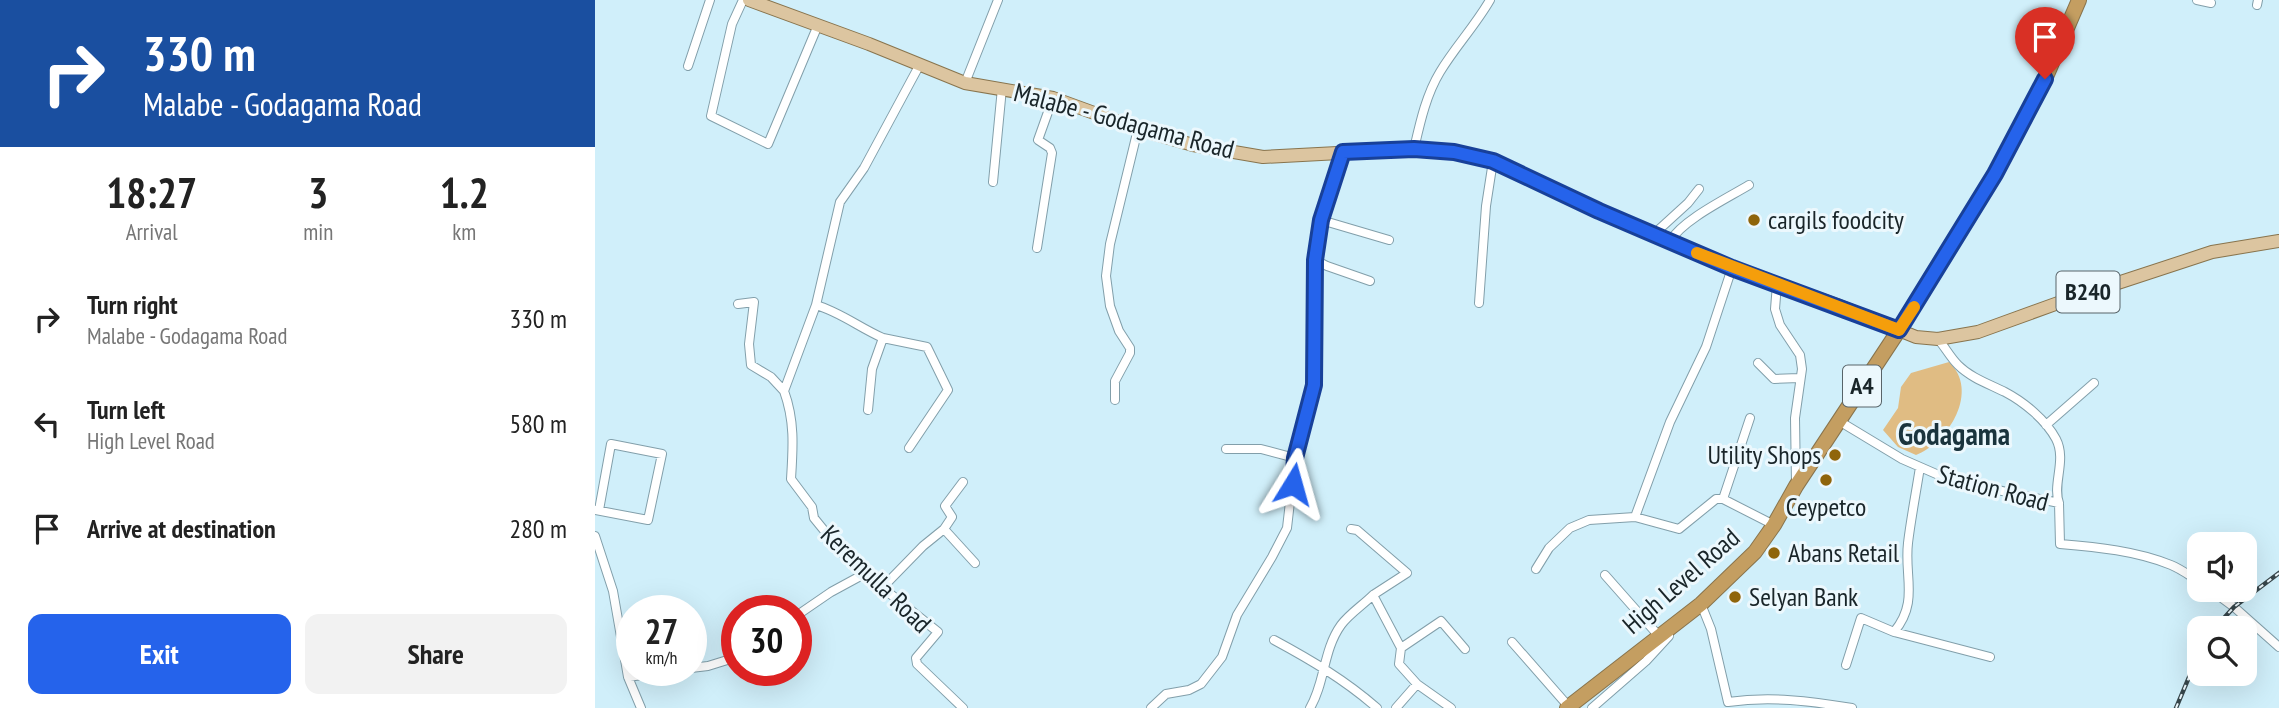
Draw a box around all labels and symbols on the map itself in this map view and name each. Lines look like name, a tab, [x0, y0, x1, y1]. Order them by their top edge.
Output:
pin	[2015, 7, 2075, 79]
street label: Malabe - Godagama Road	[1010, 75, 1238, 166]
place label: cargils foodcity	[1768, 203, 1904, 236]
marker: cargils foodcity	[1746, 212, 1762, 228]
road number: B240	[2057, 272, 2119, 312]
road number: A4	[1843, 366, 1881, 407]
district label: Godagama	[1898, 414, 2010, 453]
place label: Utility Shops	[1708, 438, 1821, 471]
position arrow	[1256, 447, 1330, 521]
marker: Utility Shops	[1827, 447, 1843, 463]
street label: Station Road	[1934, 457, 2052, 518]
marker: Ceypetco	[1818, 472, 1834, 488]
place label: Ceypetco	[1786, 490, 1866, 523]
street label: Keremulla Road	[814, 518, 939, 639]
street label: High Level Road	[1615, 521, 1746, 640]
place label: Abans Retail	[1788, 536, 1899, 569]
marker: Abans Retail	[1766, 545, 1782, 561]
place label: Selyan Bank	[1749, 580, 1858, 613]
marker: Selyan Bank	[1727, 589, 1743, 605]
speed limit sign: 30	[721, 595, 812, 686]

